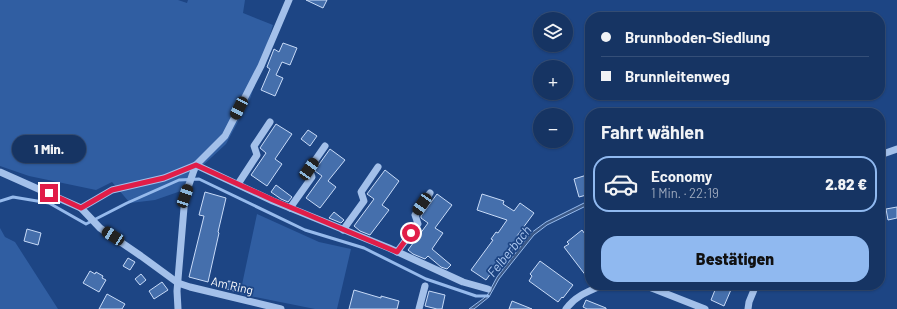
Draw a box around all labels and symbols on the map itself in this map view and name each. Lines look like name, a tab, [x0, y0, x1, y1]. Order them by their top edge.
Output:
car	[228, 95, 250, 121]
callout: 1 Min.	[12, 135, 86, 163]
car	[297, 156, 321, 182]
car	[175, 183, 195, 209]
route end	[40, 184, 58, 202]
car	[410, 191, 434, 217]
water label: Felberbach	[483, 222, 535, 280]
car	[100, 224, 126, 248]
route start	[402, 224, 420, 242]
street label: Am Ring	[210, 273, 255, 297]

